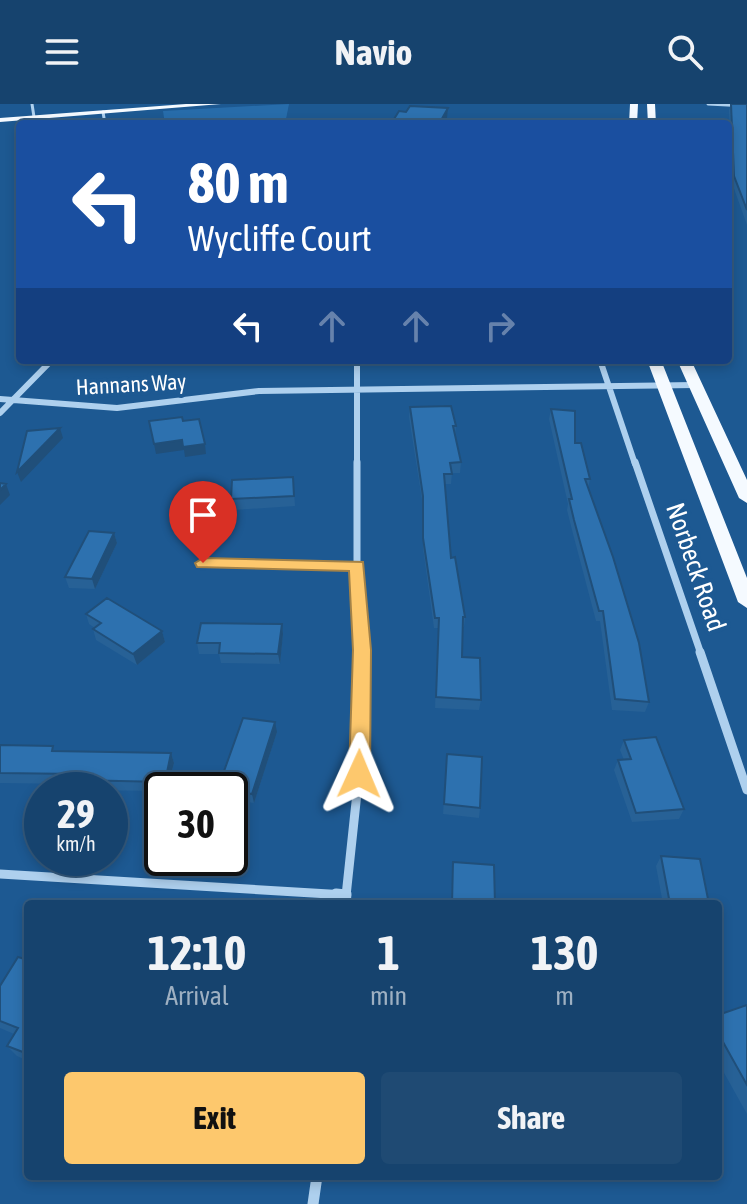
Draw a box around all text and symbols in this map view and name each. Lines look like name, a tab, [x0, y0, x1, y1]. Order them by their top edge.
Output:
icon: menu	[40, 30, 84, 74]
icon: search	[663, 30, 707, 74]
text: Navio	[334, 31, 413, 73]
text: 80 m	[188, 151, 289, 215]
icon: left	[56, 152, 160, 256]
text: Wycliffe Court	[188, 217, 372, 259]
icon: left	[226, 304, 270, 348]
icon: ahead	[310, 304, 354, 348]
icon: ahead	[394, 304, 438, 348]
icon: right	[478, 304, 522, 348]
street label: Hannans Way	[75, 368, 187, 400]
pin	[169, 481, 237, 563]
icon: arrive	[181, 493, 225, 537]
street label: Norbeck Road	[660, 499, 732, 635]
position arrow	[317, 732, 401, 816]
speed limit sign: 30	[144, 772, 248, 876]
text: 29	[57, 791, 95, 836]
text: km/h	[56, 832, 96, 855]
text: 12:10	[148, 925, 246, 980]
text: 1	[377, 925, 400, 980]
text: 130	[531, 925, 598, 980]
text: Arrival	[165, 981, 229, 1011]
text: min	[370, 981, 407, 1011]
text: m	[555, 981, 574, 1011]
button: Exit	[64, 1072, 365, 1164]
button: Share	[381, 1072, 682, 1164]

